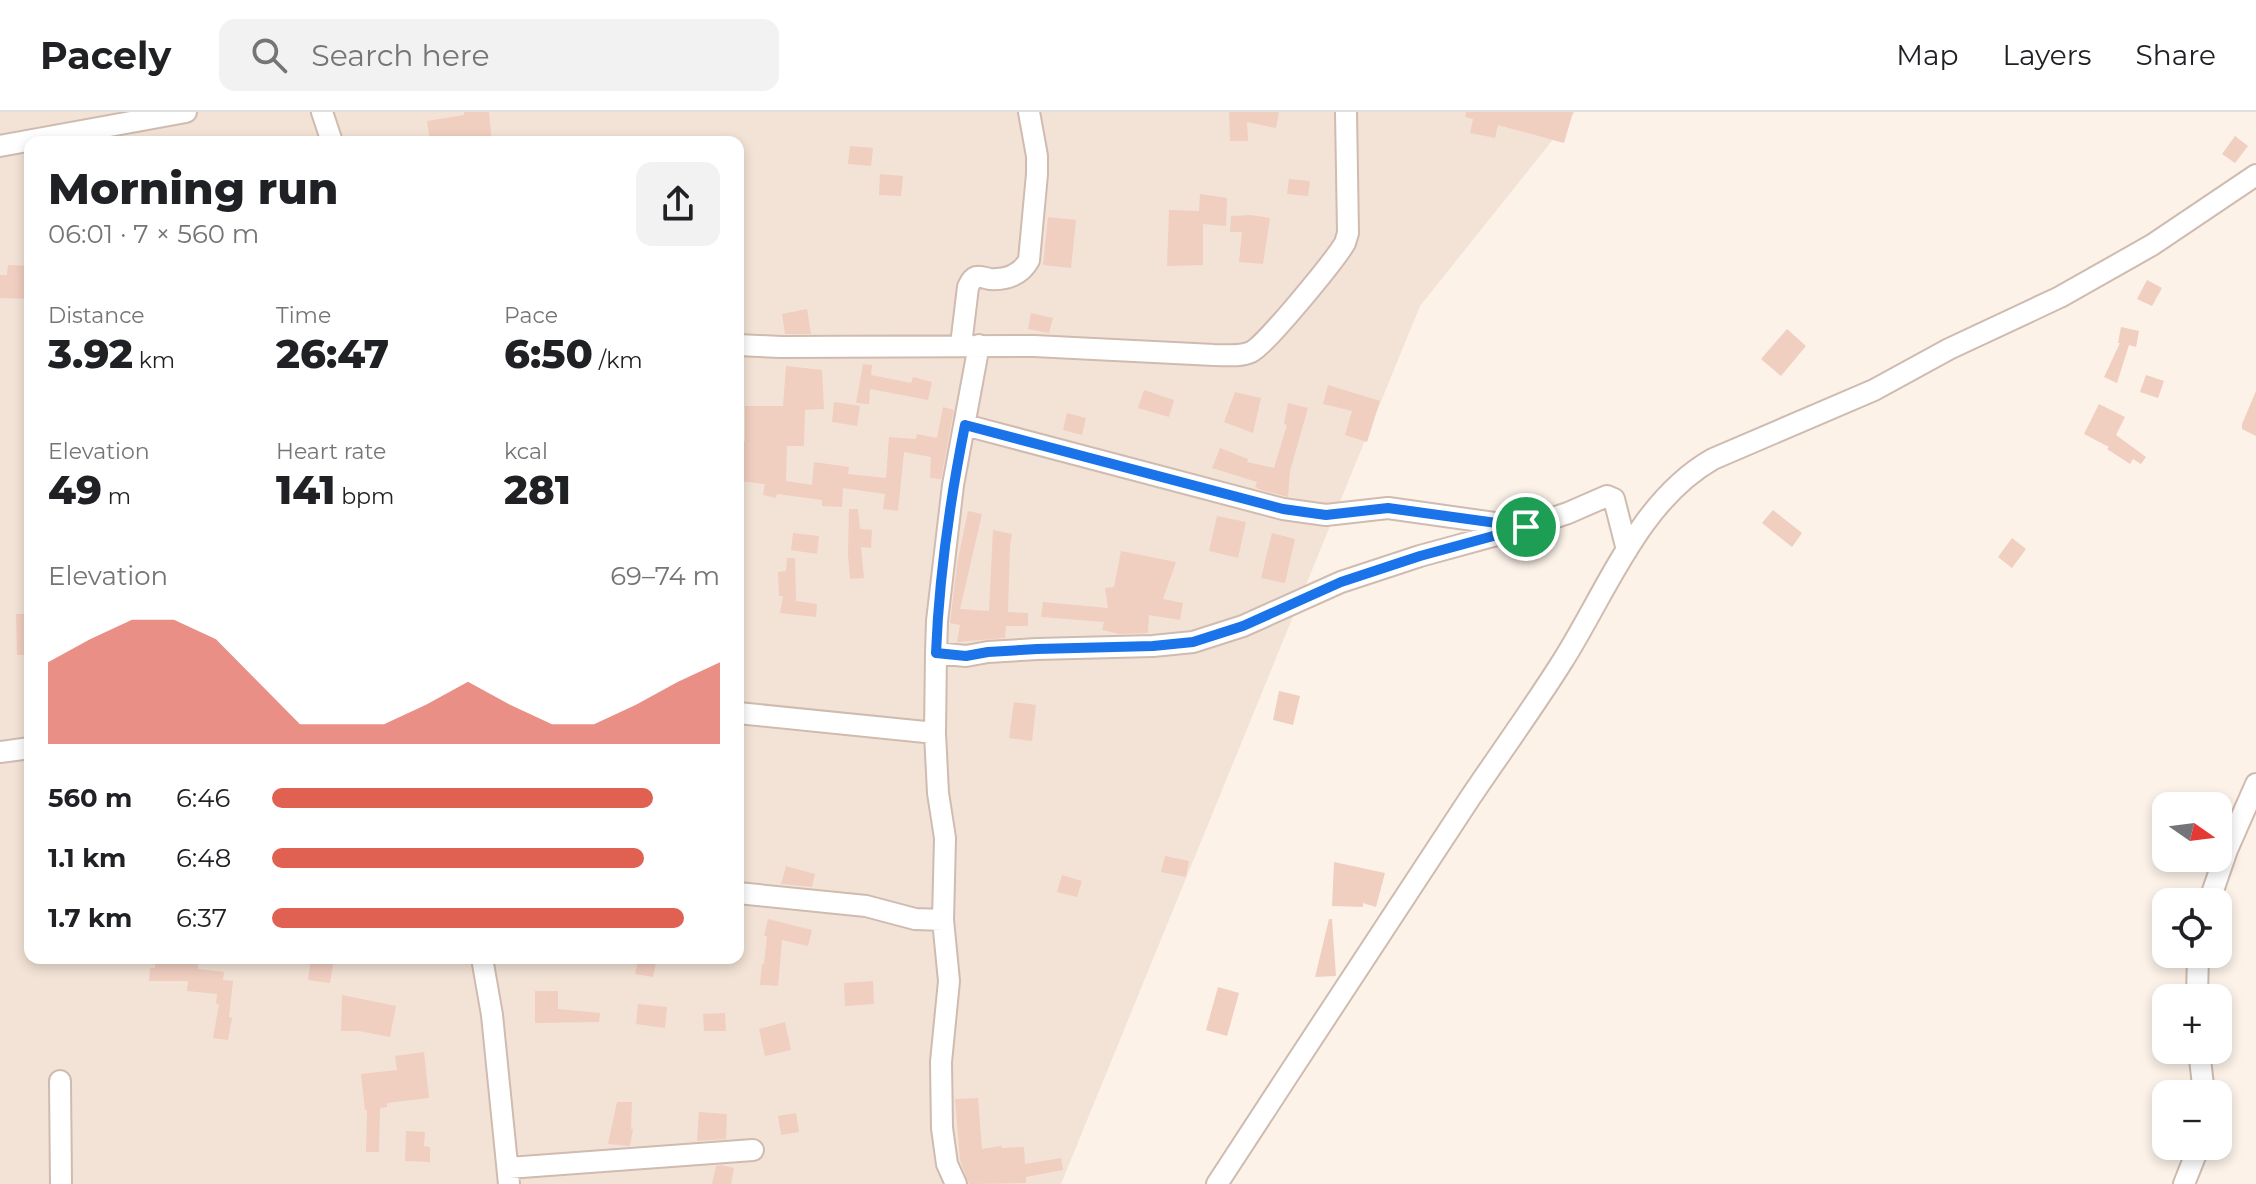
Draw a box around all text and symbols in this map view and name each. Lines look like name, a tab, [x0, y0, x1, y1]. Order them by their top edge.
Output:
search box	[219, 19, 779, 91]
text: Pacely	[40, 32, 171, 79]
icon: search	[247, 33, 291, 77]
text: Search here	[311, 37, 490, 74]
text: Map	[1896, 38, 1959, 72]
text: Layers	[2003, 38, 2092, 72]
text: Share	[2136, 38, 2216, 72]
text: Morning run	[48, 161, 338, 215]
button: share	[636, 162, 720, 246]
text: 06:01 · 7 × 560 m	[48, 218, 259, 250]
text: Distance	[48, 302, 145, 329]
text: Time	[276, 302, 331, 329]
text: Pace	[504, 302, 558, 329]
text: 3.92	[48, 329, 133, 378]
text: 26:47	[276, 329, 389, 378]
text: 6:50	[504, 329, 593, 378]
text: km	[133, 347, 175, 374]
text: /km	[593, 347, 643, 374]
text: Elevation	[48, 438, 150, 465]
text: Heart rate	[276, 438, 386, 465]
text: kcal	[504, 438, 548, 465]
text: 49	[48, 465, 102, 514]
text: 141	[276, 465, 335, 514]
text: 281	[504, 465, 571, 514]
text: m	[102, 483, 131, 510]
text: bpm	[335, 483, 394, 510]
pin	[1492, 493, 1560, 561]
icon: arrive	[1504, 505, 1548, 549]
text: Elevation	[48, 560, 168, 592]
text: 69–74 m	[610, 560, 720, 592]
text: 560 m	[48, 782, 132, 814]
text: 6:46	[176, 782, 230, 814]
north arrow	[2152, 792, 2232, 872]
map controls	[2152, 792, 2232, 1160]
text: 1.1 km	[48, 842, 126, 874]
text: 6:48	[176, 842, 231, 874]
button: locate	[2152, 888, 2232, 968]
text: 1.7 km	[48, 902, 132, 934]
text: 6:37	[176, 902, 227, 934]
button: +	[2152, 984, 2232, 1064]
button: −	[2152, 1080, 2232, 1160]

